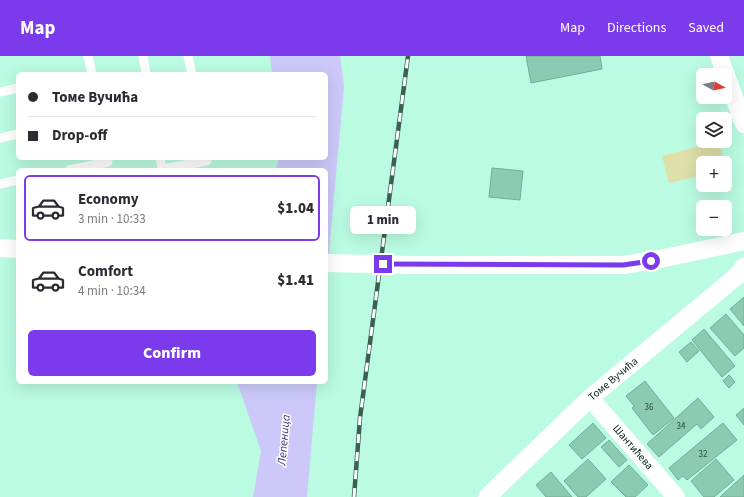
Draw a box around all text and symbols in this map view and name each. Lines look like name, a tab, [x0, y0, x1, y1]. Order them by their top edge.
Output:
text: Map	[20, 15, 55, 42]
text: Map	[560, 18, 585, 38]
text: Directions	[607, 18, 666, 38]
text: Saved	[688, 18, 724, 38]
north arrow	[696, 68, 732, 104]
map controls	[696, 68, 732, 236]
text: Томе Вучића	[52, 87, 138, 108]
button: layers	[696, 112, 732, 148]
text: Drop-off	[52, 125, 107, 146]
button: +	[696, 156, 732, 192]
text: Economy	[78, 189, 139, 210]
icon: car	[30, 190, 66, 226]
text: $1.04	[277, 198, 314, 219]
button: −	[696, 200, 732, 236]
callout: 1 min	[350, 206, 416, 234]
text: 3 min · 10:33	[78, 210, 146, 228]
text: 1 min	[367, 211, 399, 229]
route start	[642, 252, 660, 270]
route end	[374, 255, 392, 273]
text: Comfort	[78, 261, 133, 282]
icon: car	[30, 262, 66, 298]
text: $1.41	[277, 270, 314, 291]
text: 4 min · 10:34	[78, 282, 146, 300]
button: Confirm	[28, 330, 316, 376]
street label: Томе Вучића	[585, 354, 641, 404]
house number: 36	[645, 401, 654, 414]
water label: Лепеница	[273, 413, 295, 467]
house number: 34	[677, 420, 686, 433]
street label: Шантићева	[609, 421, 657, 473]
house number: 32	[699, 448, 708, 461]

